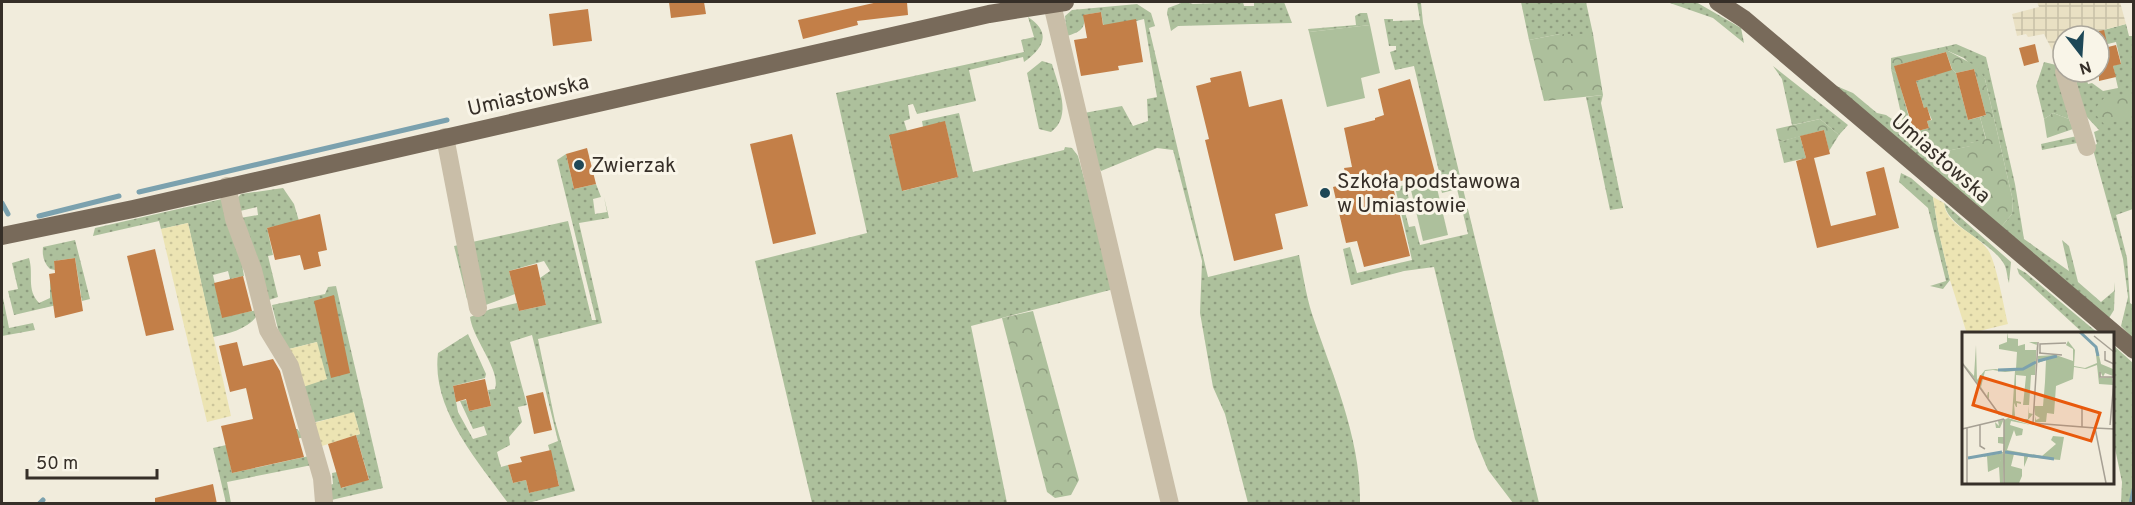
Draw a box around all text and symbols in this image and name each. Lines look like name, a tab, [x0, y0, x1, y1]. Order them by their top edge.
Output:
north arrow	[2051, 24, 2111, 84]
text: N	[2076, 55, 2093, 78]
street label: Umiastowska	[465, 69, 592, 124]
street label: Umiastowska	[1884, 108, 1996, 210]
place label: Zwierzak	[591, 153, 676, 180]
marker: Zwierzak	[572, 158, 586, 172]
place label: Szkoła podstawowa w Umiastowie	[1337, 169, 1520, 220]
marker: Szkoła podstawowa w Umiastowie	[1318, 186, 1332, 200]
inset map	[1962, 332, 2114, 484]
scale bar	[27, 442, 158, 480]
text: 50 m	[36, 453, 78, 476]

